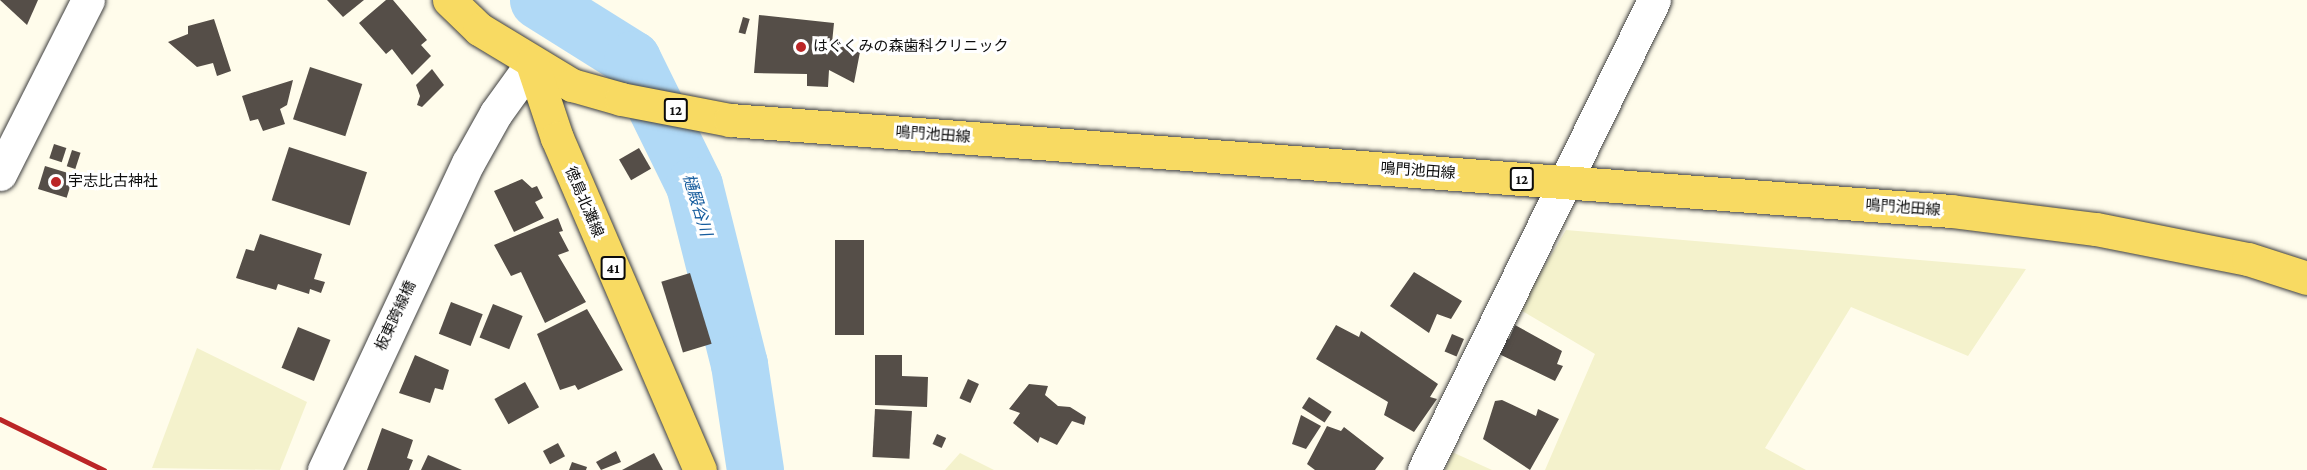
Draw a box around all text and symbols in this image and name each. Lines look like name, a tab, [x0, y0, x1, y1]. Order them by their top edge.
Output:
place label: はぐくみの森歯科クリニック	[813, 38, 1008, 56]
marker: はぐくみの森歯科クリニック	[794, 40, 808, 54]
road number: 12	[662, 99, 690, 121]
street label: 鳴門池田線	[895, 123, 971, 147]
street label: 鳴門池田線	[1380, 159, 1456, 183]
street label: 徳島北灘線	[561, 164, 607, 240]
road number: 12	[1508, 168, 1536, 190]
water label: 樋殿谷川	[678, 172, 716, 238]
place label: 宇志比古神社	[68, 173, 158, 191]
marker: 宇志比古神社	[49, 175, 63, 189]
street label: 鳴門池田線	[1865, 196, 1941, 220]
road number: 41	[600, 257, 626, 279]
street label: 板東跨線橋	[372, 278, 420, 354]

